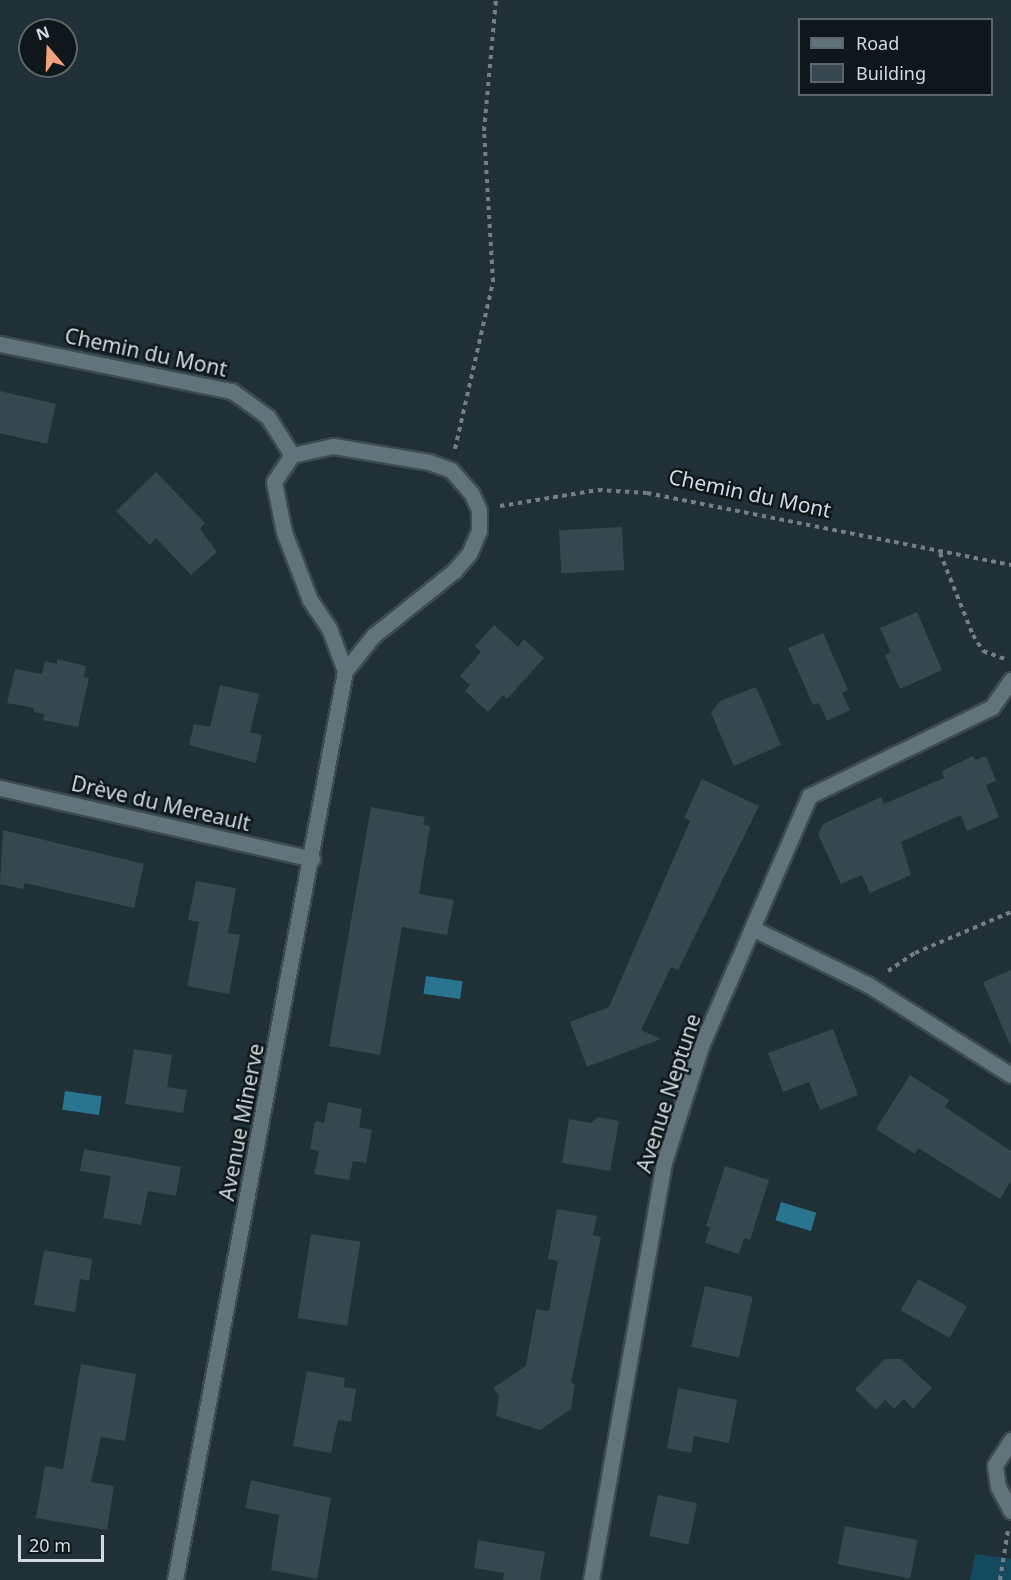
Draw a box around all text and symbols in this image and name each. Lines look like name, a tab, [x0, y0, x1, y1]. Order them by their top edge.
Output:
north arrow	[18, 18, 78, 78]
legend	[798, 18, 993, 96]
text: N	[33, 20, 53, 45]
text: Road	[856, 31, 899, 55]
text: Building	[856, 61, 926, 85]
street label: Chemin du Mont	[63, 322, 229, 382]
street label: Chemin du Mont	[667, 463, 833, 523]
street label: Drève du Mereault	[69, 770, 253, 836]
street label: Avenue Neptune	[630, 1011, 706, 1175]
street label: Avenue Minerve	[213, 1041, 269, 1203]
scale bar	[21, 1523, 106, 1561]
text: 20 m	[29, 1533, 71, 1557]

